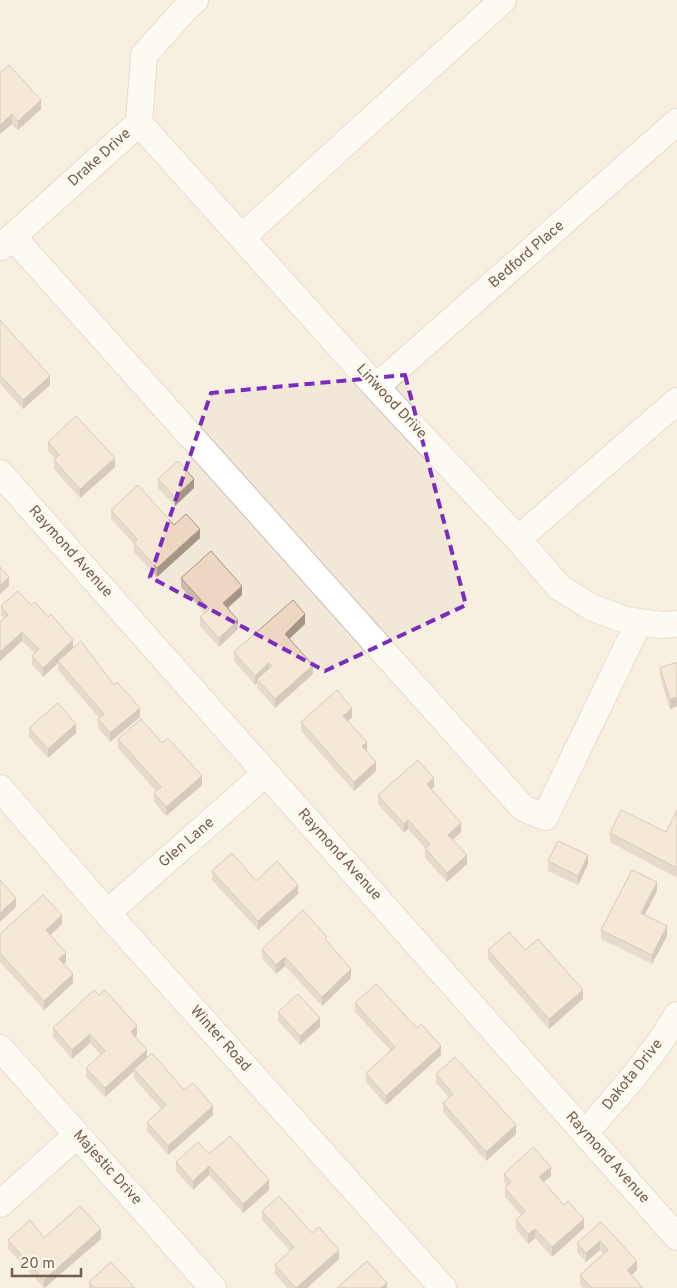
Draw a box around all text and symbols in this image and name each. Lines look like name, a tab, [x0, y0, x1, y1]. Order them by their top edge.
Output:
street label: Drake Drive	[65, 125, 135, 191]
street label: Bedford Place	[485, 217, 569, 293]
street label: Linwood Drive	[351, 360, 431, 444]
street label: Raymond Avenue	[24, 502, 116, 602]
street label: Raymond Avenue	[293, 805, 385, 905]
street label: Glen Lane	[155, 814, 219, 872]
street label: Winter Road	[185, 1002, 255, 1076]
street label: Dakota Drive	[599, 1036, 667, 1114]
street label: Raymond Avenue	[561, 1108, 653, 1208]
street label: Majestic Drive	[68, 1127, 146, 1209]
scale bar	[12, 1246, 81, 1278]
text: 20 m	[20, 1255, 55, 1274]

